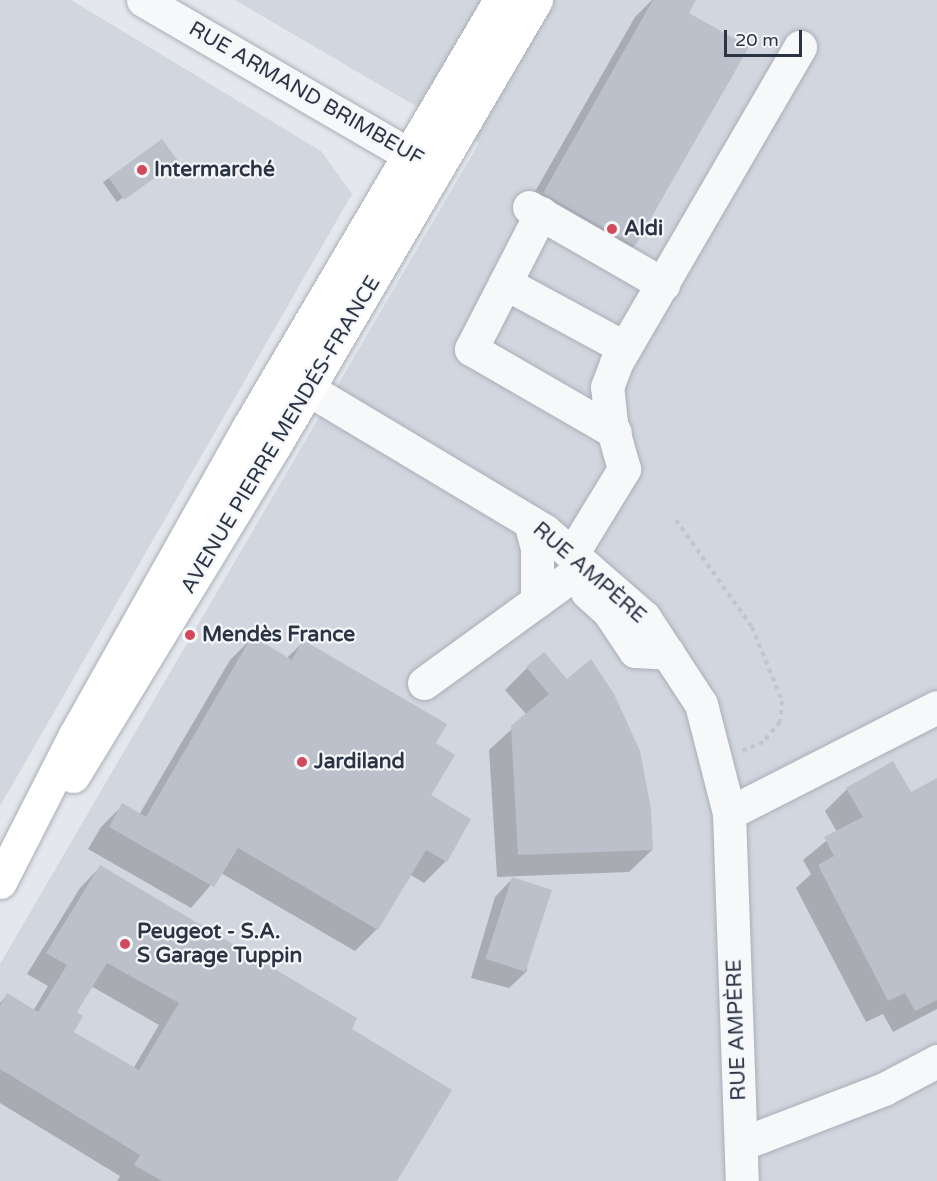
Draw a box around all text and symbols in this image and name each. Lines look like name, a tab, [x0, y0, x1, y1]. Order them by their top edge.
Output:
street label: RUE ARMAND BRIMBEUF	[184, 16, 428, 172]
scale bar	[727, 18, 805, 56]
text: 20 m	[735, 29, 779, 51]
place label: Intermarché	[154, 157, 275, 183]
marker: Intermarché	[135, 163, 149, 177]
place label: Aldi	[624, 216, 663, 242]
marker: Aldi	[605, 222, 619, 236]
street label: AVENUE PIERRE MENDÉS-FRANCE	[176, 272, 386, 598]
street label: RUE AMPÈRE	[527, 517, 651, 629]
place label: Mendès France	[202, 622, 355, 648]
marker: Mendès France	[183, 628, 197, 642]
place label: Jardiland	[314, 749, 405, 775]
marker: Jardiland	[295, 755, 309, 769]
place label: Peugeot - S.A. S Garage Tuppin	[137, 919, 302, 969]
marker: Peugeot - S.A. S Garage Tuppin	[118, 937, 132, 951]
street label: RUE AMPÈRE	[722, 959, 752, 1101]

